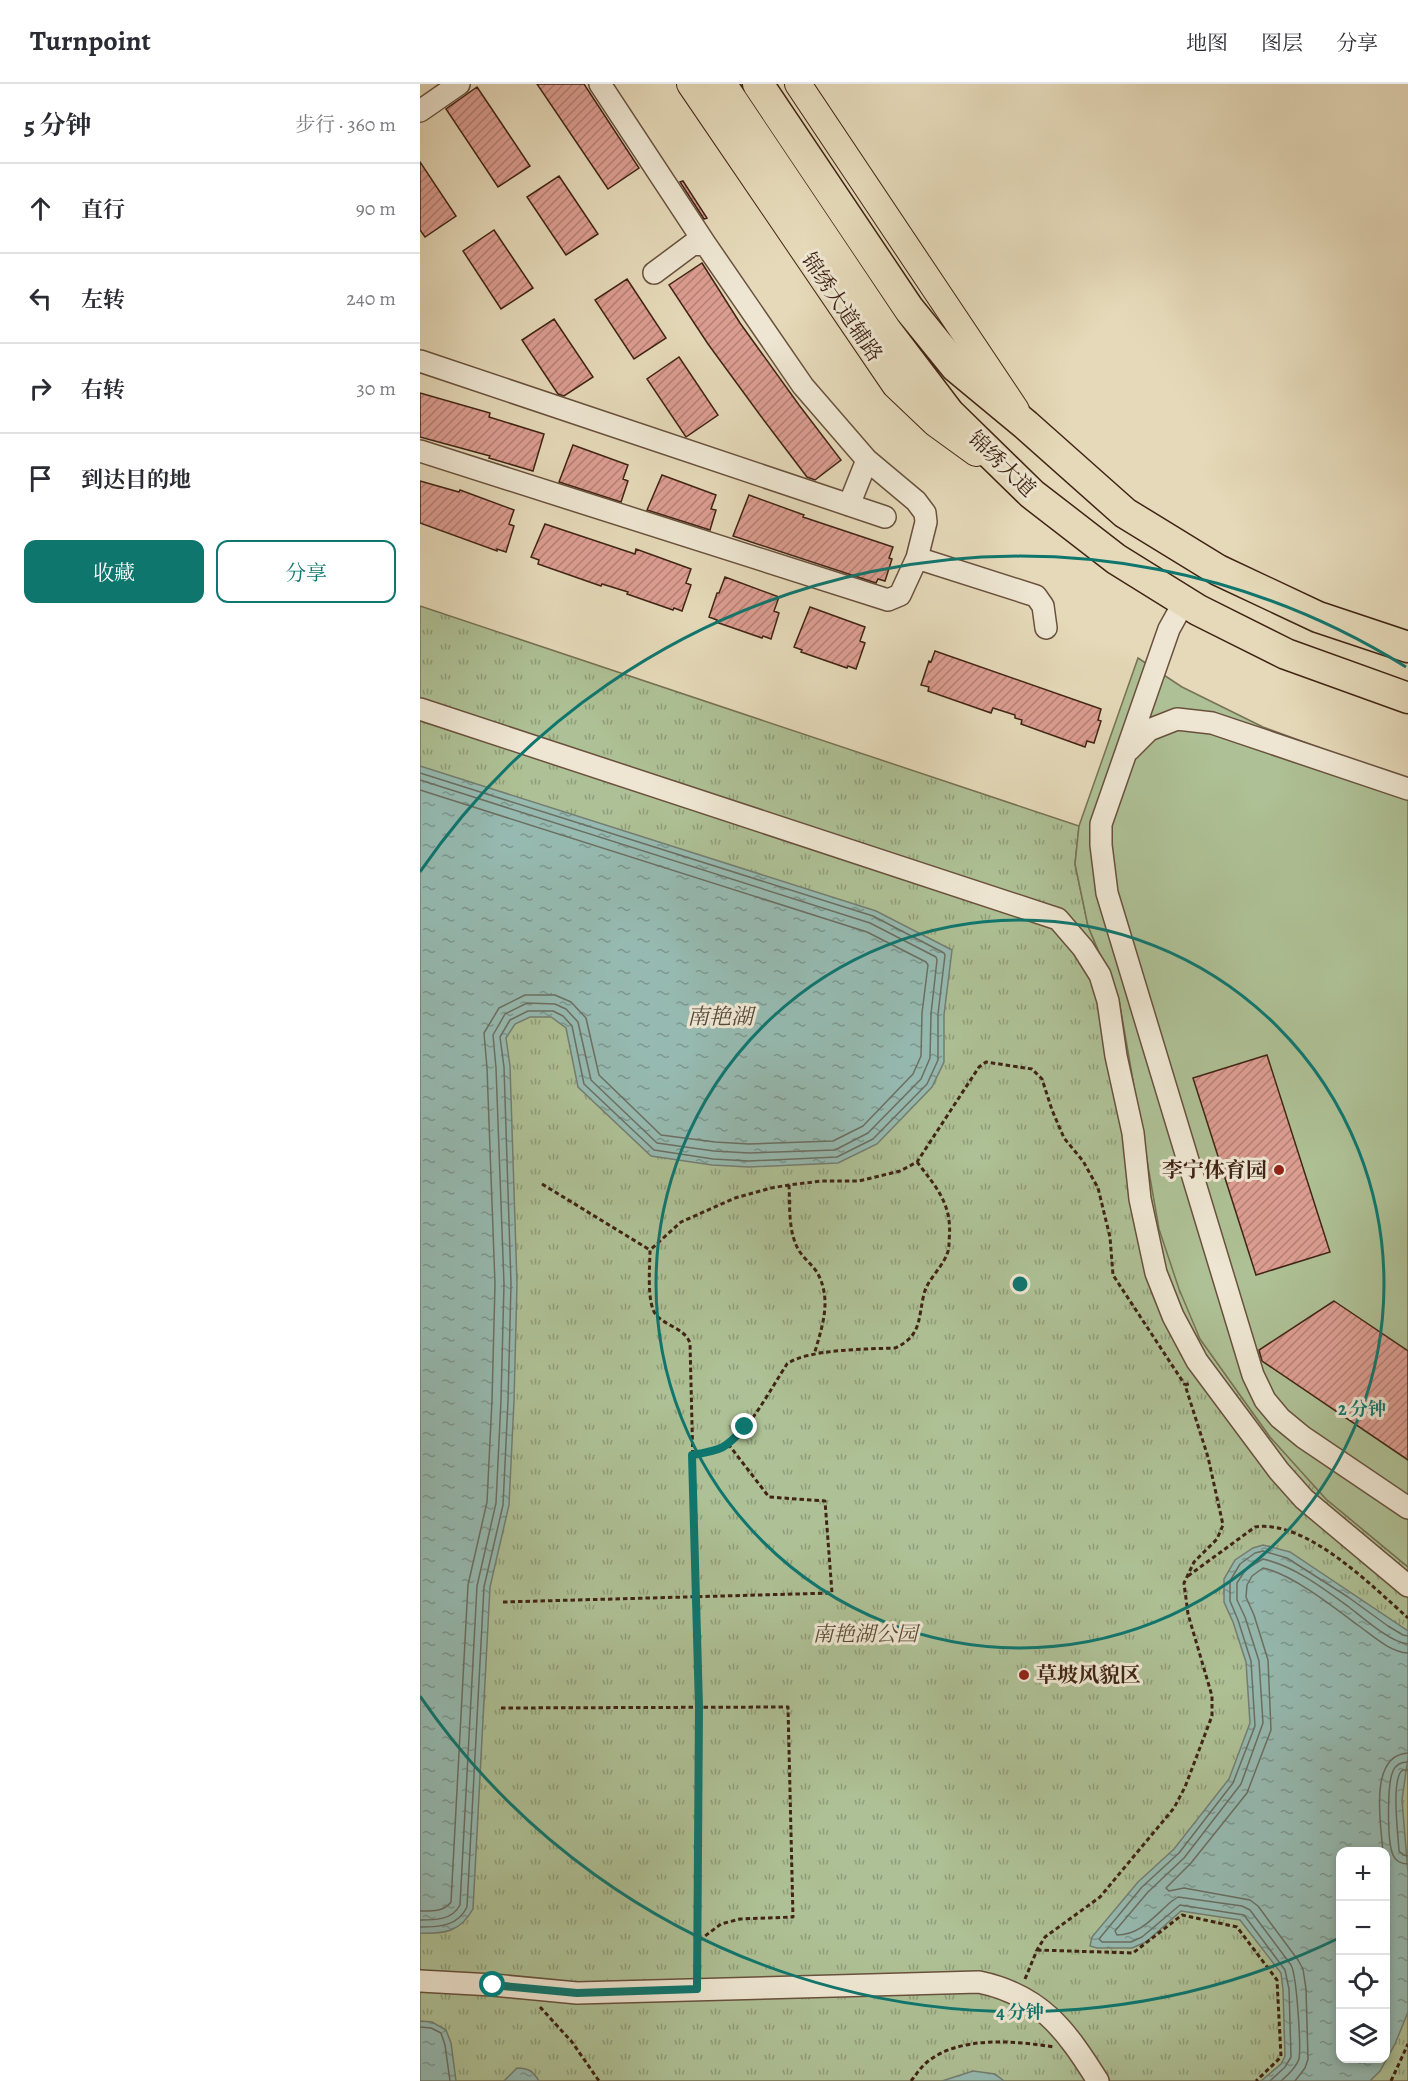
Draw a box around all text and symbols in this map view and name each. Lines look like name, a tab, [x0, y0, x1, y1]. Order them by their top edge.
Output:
text: Turnpoint	[30, 22, 151, 60]
text: 地图	[1186, 29, 1228, 57]
text: 图层	[1261, 29, 1303, 57]
text: 分享	[1336, 29, 1378, 57]
text: 5 分钟	[24, 108, 92, 143]
text: 步行 · 360 m	[295, 111, 396, 138]
icon: ahead	[24, 192, 57, 225]
text: 直行	[81, 195, 125, 225]
text: 90 m	[356, 195, 396, 222]
street label: 锦绣大道辅路	[795, 247, 889, 367]
icon: left	[24, 282, 57, 315]
text: 左转	[81, 285, 125, 315]
text: 240 m	[346, 285, 396, 312]
icon: right	[24, 372, 57, 405]
text: 右转	[81, 375, 125, 405]
text: 30 m	[356, 375, 396, 402]
street label: 锦绣大道	[962, 425, 1042, 503]
icon: arrive	[24, 462, 57, 495]
text: 到达目的地	[81, 465, 191, 495]
button: 收藏	[24, 540, 204, 603]
button: 分享	[216, 540, 396, 603]
water label: 南艳湖	[687, 1002, 757, 1032]
place label: 李宁体育园	[1162, 1156, 1267, 1184]
marker: 李宁体育园	[1272, 1163, 1286, 1177]
centre of rings	[1010, 1274, 1030, 1294]
text: 2 分钟	[1338, 1397, 1386, 1421]
route end	[731, 1413, 757, 1439]
park label: 南艳湖公园	[813, 1620, 920, 1648]
place label: 草坡风貌区	[1036, 1661, 1141, 1689]
marker: 草坡风貌区	[1017, 1668, 1031, 1682]
map controls	[1336, 1847, 1390, 2063]
button: +	[1336, 1847, 1390, 1901]
button: −	[1336, 1901, 1390, 1955]
button: locate	[1336, 1955, 1390, 2009]
route start	[479, 1971, 505, 1997]
text: 4 分钟	[996, 2000, 1044, 2024]
button: layers	[1336, 2009, 1390, 2063]

